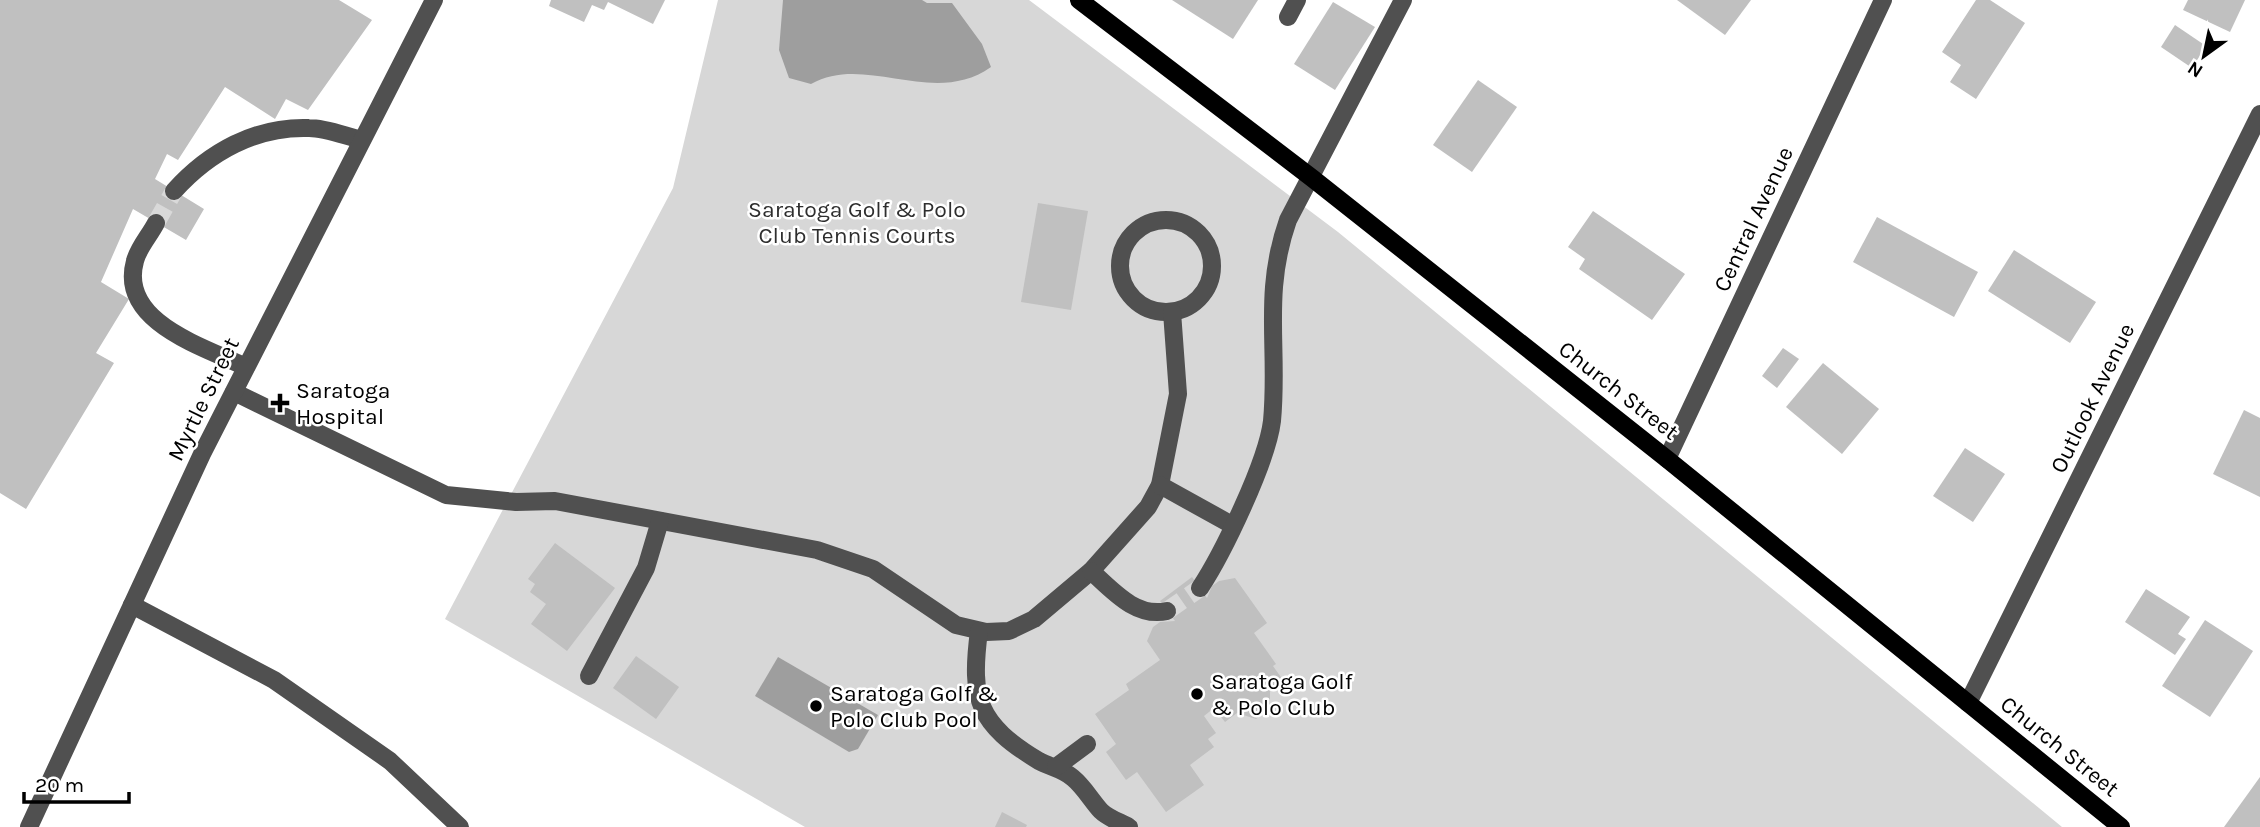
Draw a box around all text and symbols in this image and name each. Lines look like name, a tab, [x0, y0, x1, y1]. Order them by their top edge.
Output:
north arrow	[2169, 21, 2239, 91]
text: N	[2184, 56, 2207, 82]
street label: Central Avenue	[1708, 142, 1799, 296]
park label: Saratoga Golf & Polo Club Tennis Courts	[748, 196, 966, 249]
street label: Outlook Avenue	[2045, 319, 2140, 477]
street label: Myrtle Street	[162, 333, 245, 465]
street label: Church Street	[1553, 335, 1684, 446]
place label: Saratoga Hospital	[296, 377, 390, 430]
marker: Saratoga Hospital	[270, 393, 290, 413]
place label: Saratoga Golf & Polo Club	[1211, 668, 1353, 721]
place label: Saratoga Golf & Polo Club Pool	[830, 680, 998, 733]
marker: Saratoga Golf & Polo Club	[1189, 686, 1205, 702]
street label: Church Street	[1995, 690, 2125, 803]
marker: Saratoga Golf & Polo Club Pool	[808, 698, 824, 714]
scale bar	[24, 760, 130, 804]
text: 20 m	[35, 773, 84, 797]

